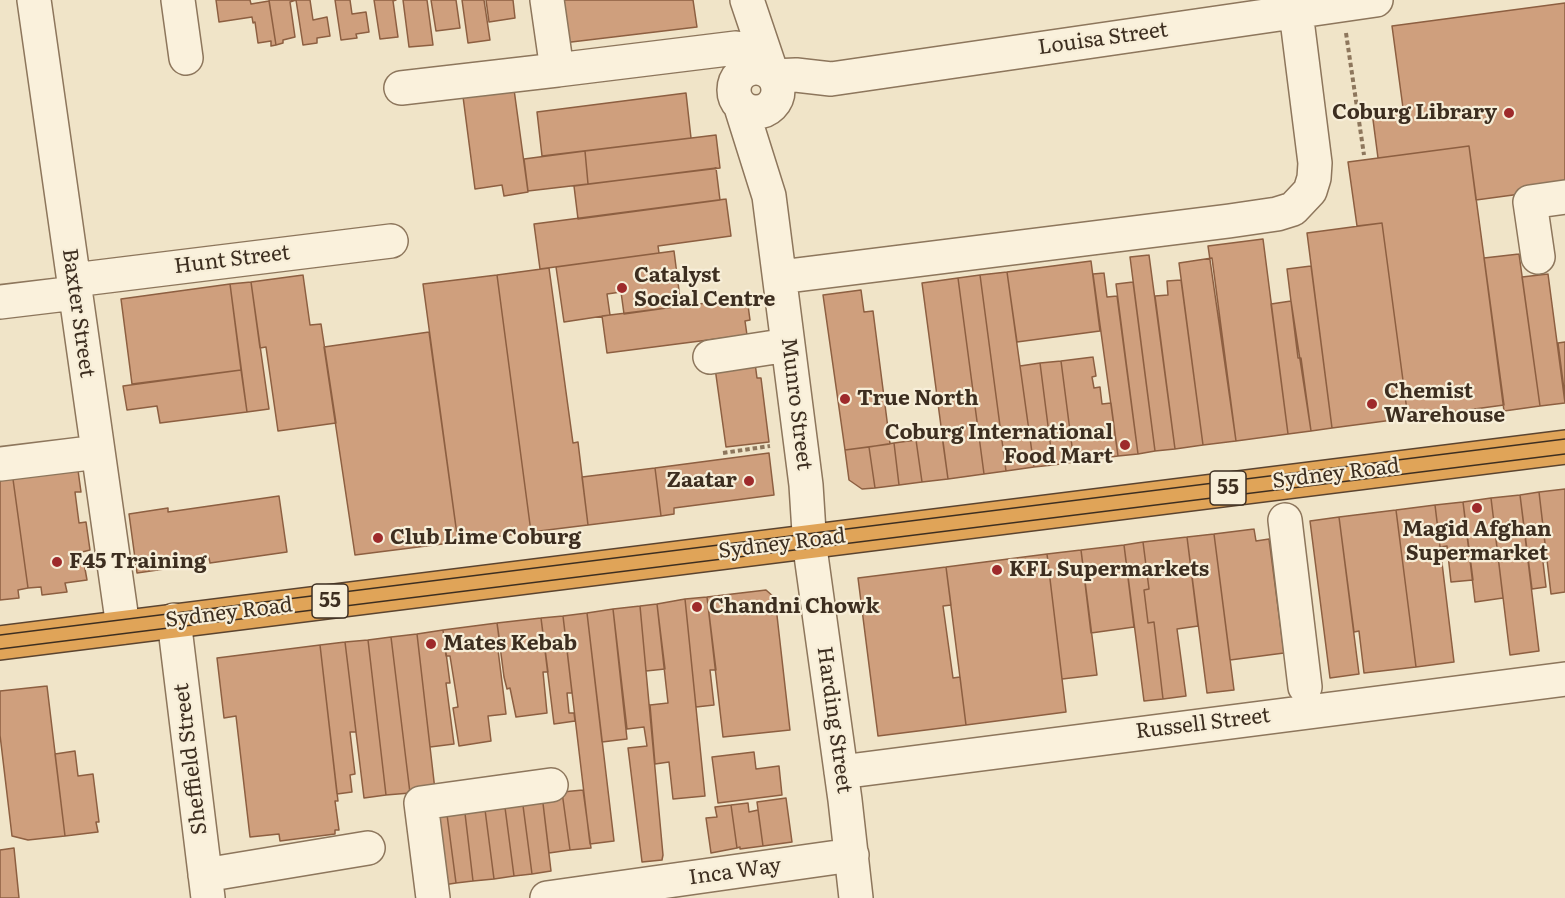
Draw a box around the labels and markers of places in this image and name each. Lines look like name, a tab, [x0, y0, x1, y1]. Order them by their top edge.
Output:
place label: Coburg Library	[1332, 100, 1497, 126]
marker: Coburg Library	[1502, 106, 1516, 120]
place label: Catalyst Social Centre	[634, 263, 775, 313]
marker: Catalyst Social Centre	[615, 281, 629, 295]
place label: Chemist Warehouse	[1384, 379, 1505, 429]
place label: True North	[857, 386, 979, 412]
marker: True North	[838, 392, 852, 406]
marker: Chemist Warehouse	[1365, 397, 1379, 411]
place label: Coburg International Food Mart	[885, 420, 1113, 470]
marker: Coburg International Food Mart	[1118, 438, 1132, 452]
place label: Zaatar	[667, 468, 737, 494]
marker: Zaatar	[742, 474, 756, 488]
marker: Magid Afghan Supermarket	[1470, 501, 1484, 515]
place label: Magid Afghan Supermarket	[1402, 517, 1552, 567]
place label: Club Lime Coburg	[390, 525, 581, 551]
marker: Club Lime Coburg	[371, 531, 385, 545]
place label: F45 Training	[69, 549, 207, 575]
marker: F45 Training	[50, 555, 64, 569]
place label: KFL Supermarkets	[1009, 557, 1209, 583]
marker: KFL Supermarkets	[990, 563, 1004, 577]
place label: Chandni Chowk	[709, 594, 880, 620]
marker: Chandni Chowk	[690, 600, 704, 614]
place label: Mates Kebab	[443, 631, 577, 657]
marker: Mates Kebab	[424, 637, 438, 651]

